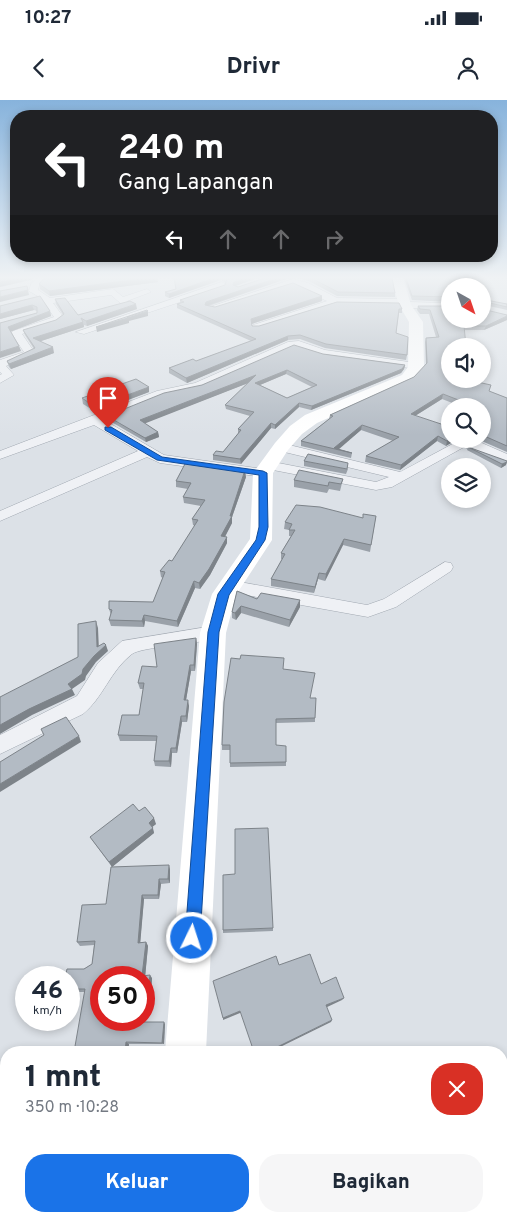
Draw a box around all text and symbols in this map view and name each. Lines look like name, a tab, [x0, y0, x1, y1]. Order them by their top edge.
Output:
text: 10:27	[25, 6, 71, 30]
icon: back	[25, 54, 53, 82]
text: Drivr	[227, 54, 280, 81]
icon: person	[454, 54, 482, 82]
text: 240 m	[118, 127, 224, 171]
icon: left	[35, 130, 100, 195]
text: Gang Lapangan	[118, 170, 274, 197]
icon: left	[161, 225, 189, 253]
icon: ahead	[214, 225, 242, 253]
icon: ahead	[267, 225, 295, 253]
icon: right	[320, 225, 348, 253]
north arrow	[441, 278, 491, 328]
map controls	[441, 278, 491, 508]
button: sound	[441, 338, 491, 388]
pin	[87, 377, 129, 428]
icon: arrive	[94, 384, 122, 412]
button: search	[441, 398, 491, 448]
button: layers	[441, 458, 491, 508]
position arrow	[165, 911, 217, 963]
speed limit sign: 50	[90, 966, 155, 1031]
text: 46	[32, 976, 63, 1008]
text: km/h	[33, 1003, 62, 1019]
text: 1 mnt	[25, 1060, 101, 1097]
button: close	[431, 1063, 483, 1115]
text: 350 m · 10:28	[25, 1098, 119, 1118]
button: Keluar	[25, 1154, 249, 1212]
button: Bagikan	[259, 1154, 483, 1212]

